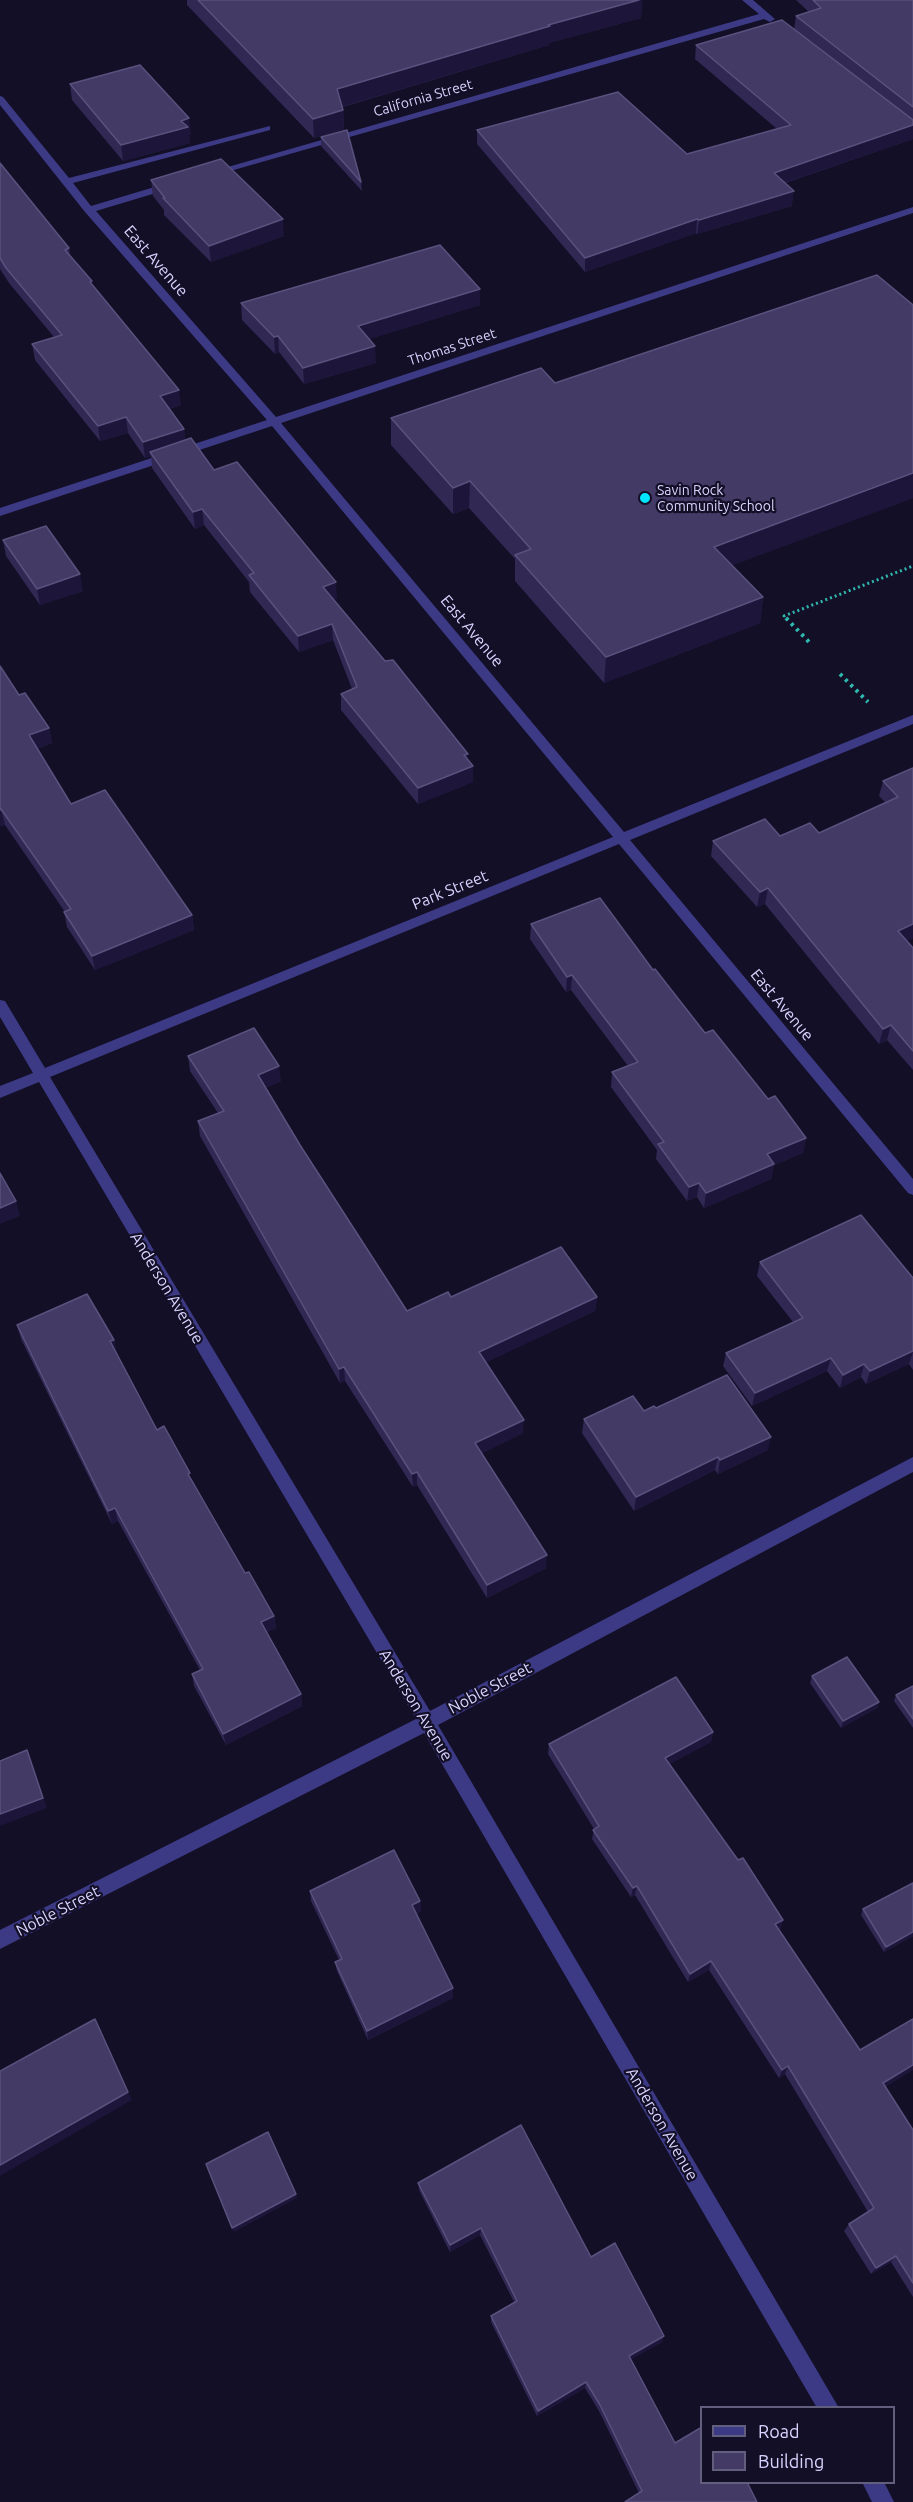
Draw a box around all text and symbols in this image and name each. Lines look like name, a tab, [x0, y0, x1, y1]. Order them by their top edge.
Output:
street label: California Street	[371, 76, 475, 120]
street label: East Avenue	[120, 222, 192, 300]
street label: Thomas Street	[406, 325, 498, 369]
place label: Savin Rock Community School	[657, 482, 775, 514]
marker: Savin Rock Community School	[638, 491, 652, 505]
street label: East Avenue	[436, 591, 508, 671]
street label: Park Street	[409, 866, 491, 914]
street label: East Avenue	[746, 965, 818, 1045]
street label: Anderson Avenue	[126, 1229, 208, 1347]
street label: Anderson Avenue	[375, 1646, 457, 1764]
street label: Noble Street	[445, 1658, 535, 1718]
street label: Noble Street	[13, 1882, 103, 1940]
street label: Anderson Avenue	[622, 2064, 702, 2184]
legend	[700, 2406, 895, 2484]
text: Road	[758, 2421, 800, 2441]
text: Building	[758, 2451, 824, 2471]

